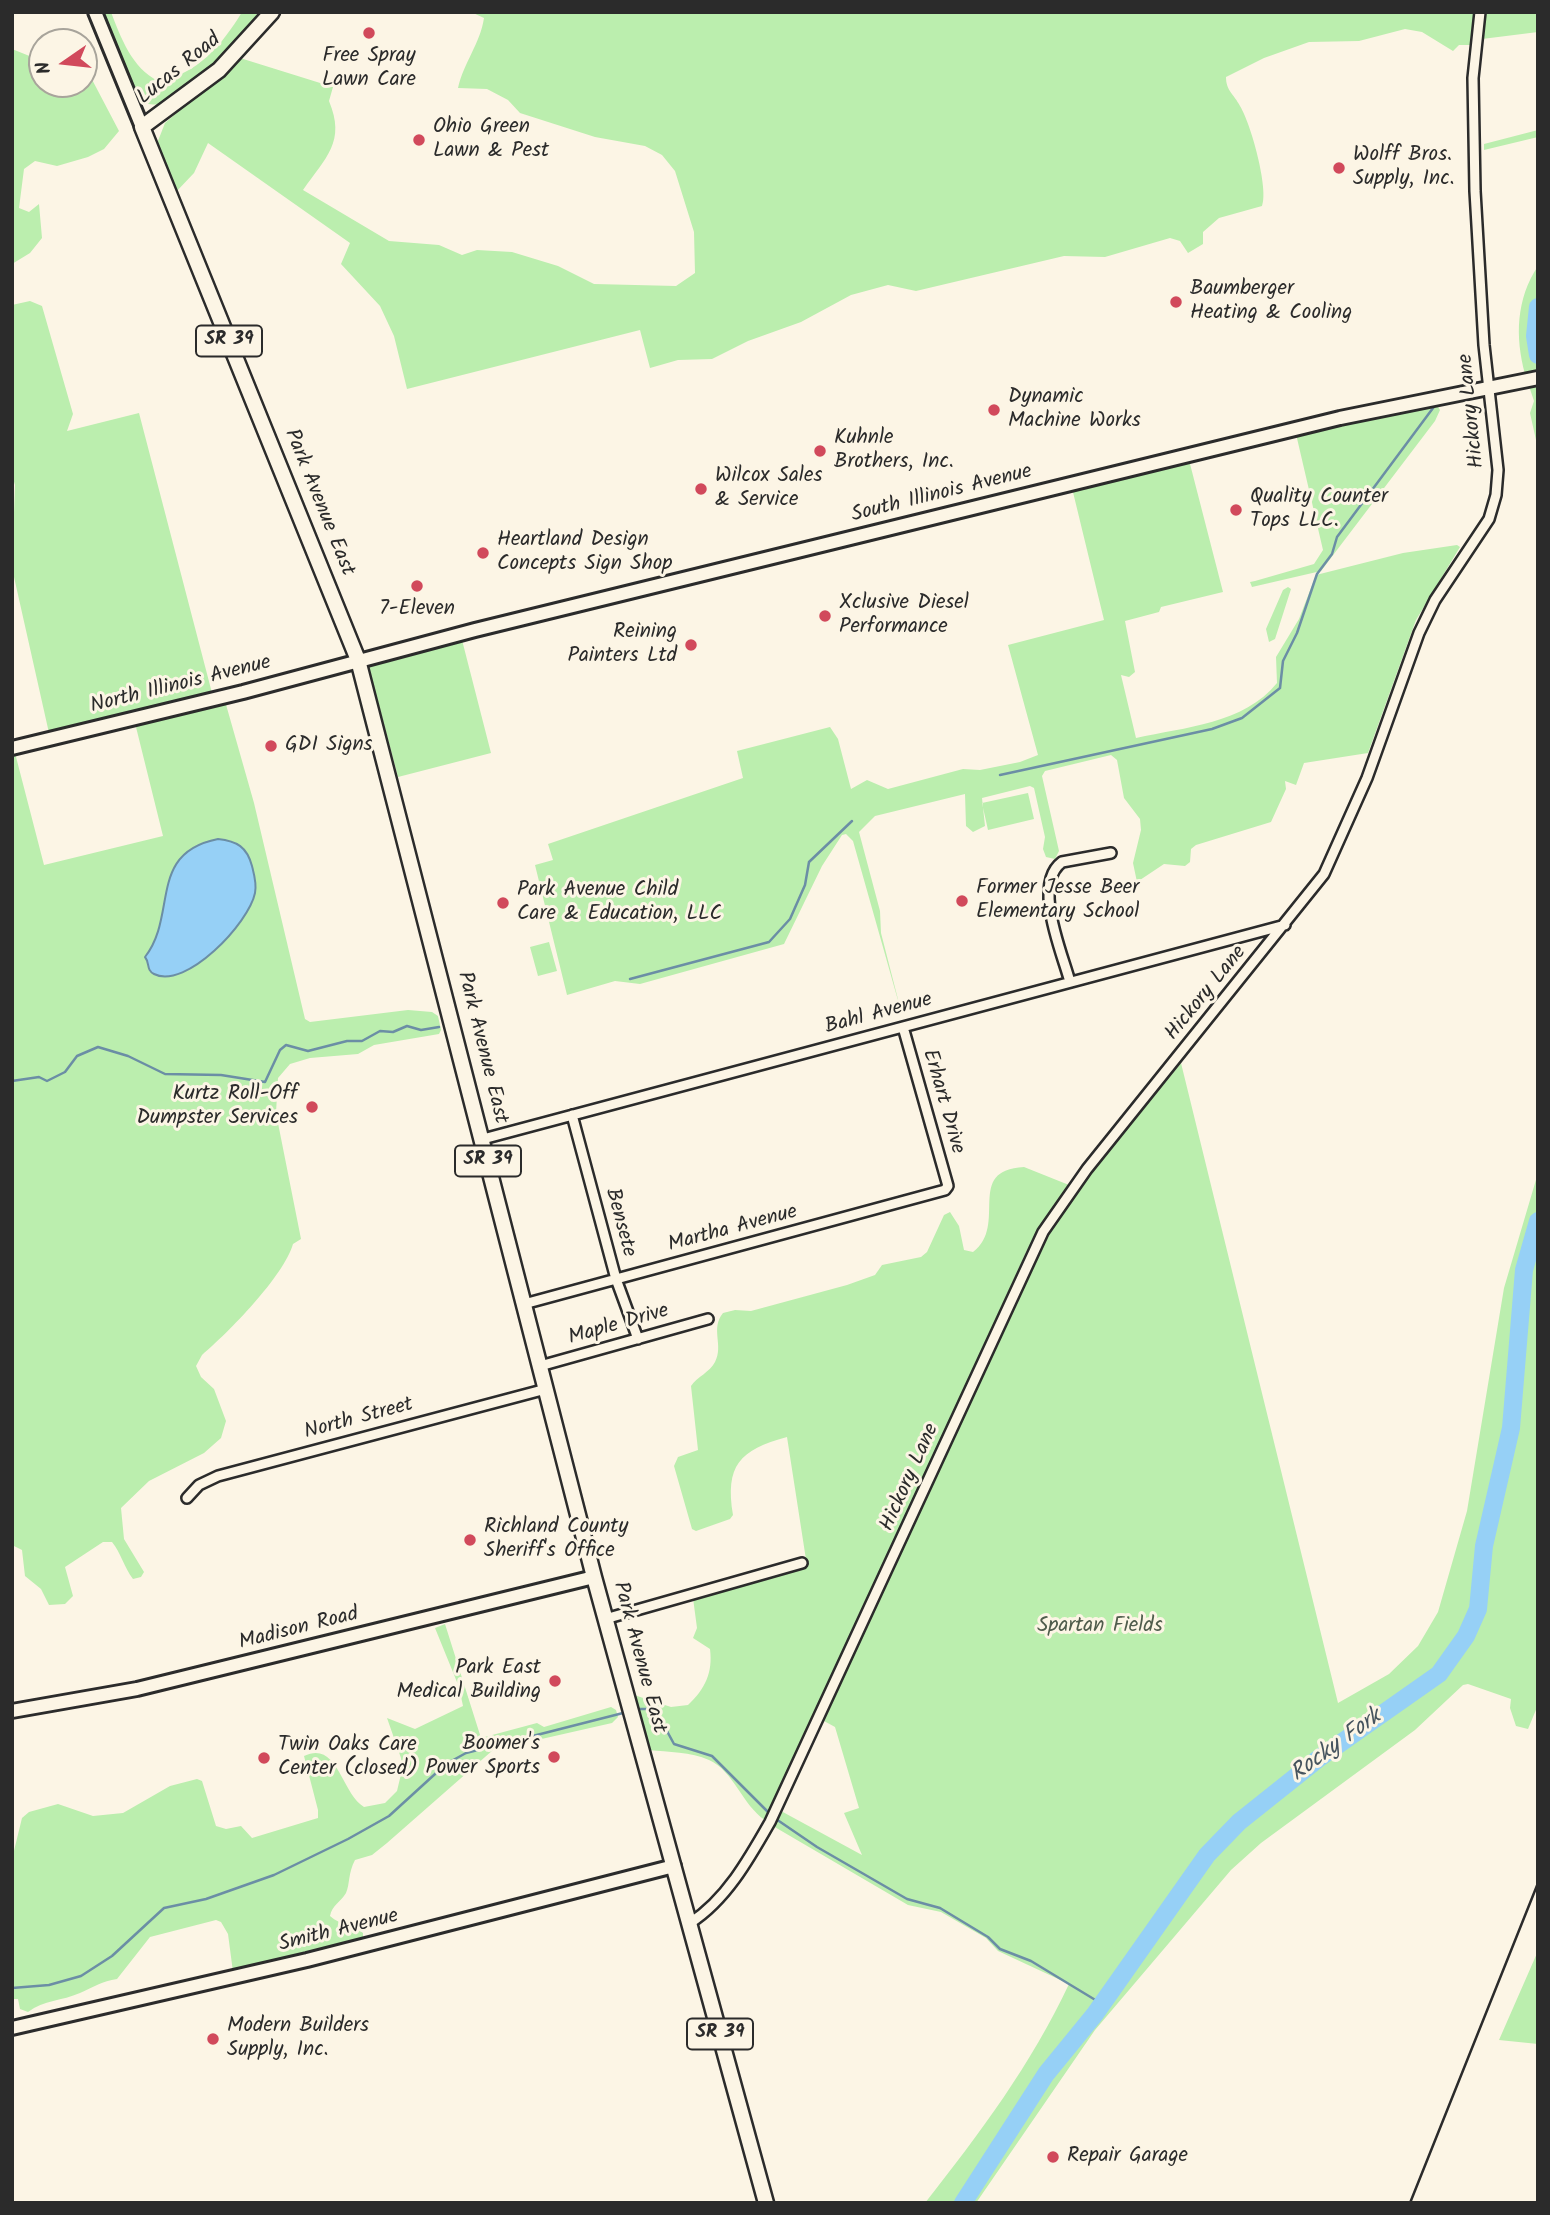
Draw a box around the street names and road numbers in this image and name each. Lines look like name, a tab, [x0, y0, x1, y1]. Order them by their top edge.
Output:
street label: Lucas Road	[133, 29, 227, 111]
road number: SR 39	[196, 326, 262, 356]
street label: Hickory Lane	[1454, 353, 1492, 469]
street label: Park Avenue East	[277, 426, 359, 580]
street label: South Illinois Avenue	[849, 460, 1035, 530]
street label: North Illinois Avenue	[88, 651, 274, 721]
street label: Hickory Lane	[1161, 941, 1253, 1047]
street label: Park Avenue East	[450, 969, 512, 1127]
street label: Bahl Avenue	[823, 989, 935, 1041]
street label: Erhart Drive	[915, 1047, 969, 1157]
road number: SR 39	[455, 1146, 521, 1176]
street label: Bensete	[598, 1186, 640, 1260]
street label: Martha Avenue	[666, 1201, 800, 1259]
street label: Maple Drive	[566, 1300, 672, 1352]
street label: North Street	[302, 1393, 416, 1447]
street label: Hickory Lane	[876, 1420, 946, 1536]
street label: Park Avenue East	[606, 1579, 670, 1737]
street label: Madison Road	[237, 1603, 361, 1657]
street label: Smith Avenue	[277, 1905, 401, 1959]
road number: SR 39	[687, 2018, 753, 2050]

